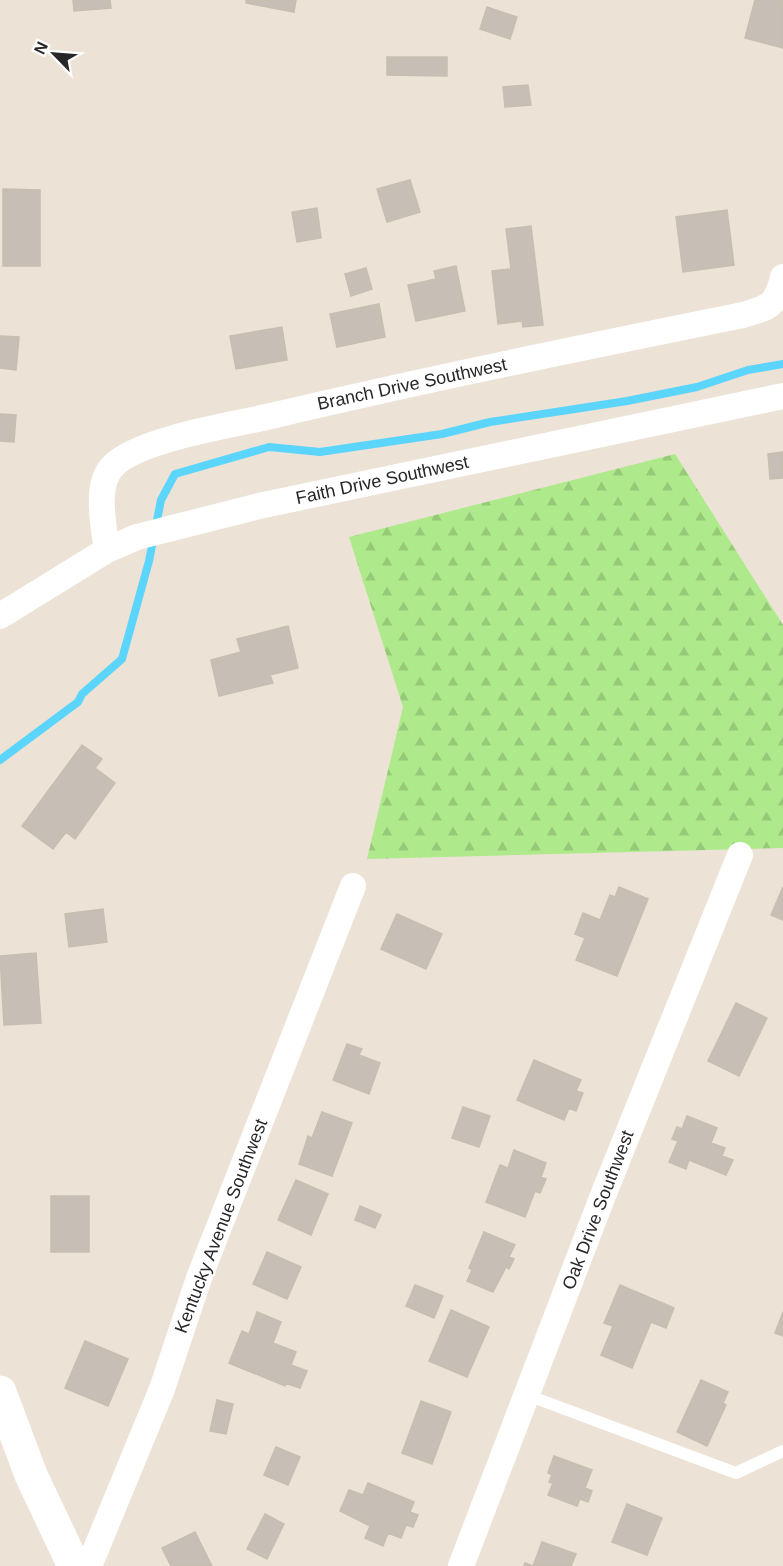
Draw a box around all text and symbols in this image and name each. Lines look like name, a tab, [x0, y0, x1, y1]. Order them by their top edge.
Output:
north arrow	[24, 24, 84, 84]
text: N	[31, 39, 51, 57]
street label: Branch Drive Southwest	[315, 354, 509, 414]
street label: Faith Drive Southwest	[294, 452, 470, 508]
street label: Kentucky Avenue Southwest	[171, 1116, 271, 1336]
street label: Oak Drive Southwest	[558, 1127, 638, 1293]

